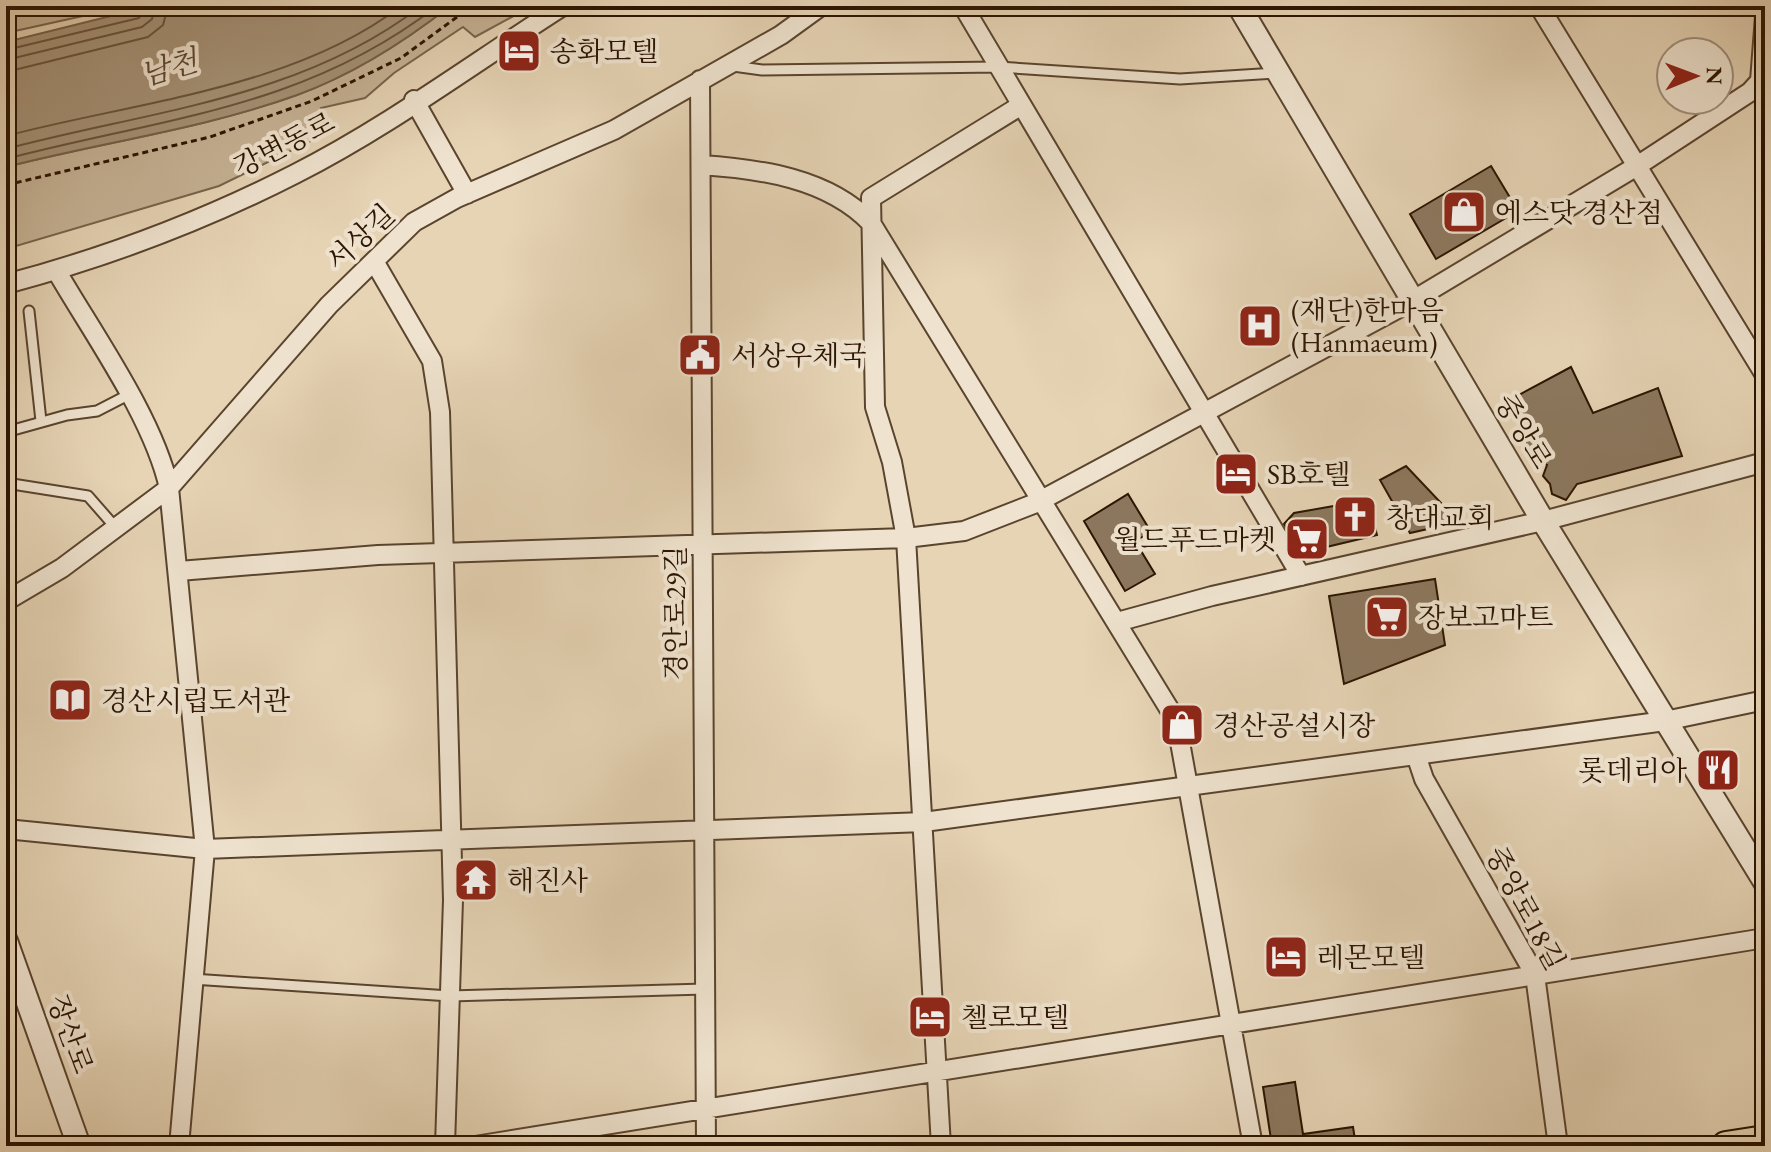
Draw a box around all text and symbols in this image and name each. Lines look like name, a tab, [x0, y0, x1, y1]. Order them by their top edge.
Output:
hotel icon: 송화모텔	[495, 27, 543, 75]
place label: 송화모텔	[550, 33, 658, 69]
north arrow	[1655, 36, 1735, 116]
water label: 남천	[136, 40, 204, 94]
text: N	[1700, 67, 1729, 85]
street label: 강변동로	[228, 103, 340, 185]
shop icon: 에스닷 경산점	[1440, 188, 1488, 236]
place label: 에스닷 경산점	[1495, 194, 1663, 230]
street label: 서상길	[318, 196, 402, 278]
place label: (재단)한마음 (Hanmaeum)	[1291, 292, 1444, 360]
hospital icon: (재단)한마음 (Hanmaeum)	[1236, 302, 1284, 350]
public building icon: 서상우체국	[676, 331, 724, 379]
place label: 서상우체국	[731, 337, 866, 373]
street label: 중앙로	[1488, 387, 1560, 475]
hotel icon: SB호텔	[1212, 450, 1260, 498]
place label: SB호텔	[1267, 456, 1351, 492]
church icon: 창대교회	[1331, 493, 1379, 541]
place label: 창대교회	[1386, 499, 1494, 535]
supermarket icon: 월드푸드마켓	[1283, 515, 1331, 563]
place label: 월드푸드마켓	[1114, 521, 1276, 557]
street label: 경안로29길	[657, 545, 693, 681]
supermarket icon: 장보고마트	[1363, 593, 1411, 641]
place label: 장보고마트	[1418, 599, 1553, 635]
library icon: 경산시립도서관	[46, 676, 94, 724]
place label: 경산시립도서관	[101, 682, 290, 718]
shop icon: 경산공설시장	[1158, 701, 1206, 749]
place label: 경산공설시장	[1213, 707, 1375, 743]
restaurant icon: 롯데리아	[1694, 746, 1742, 794]
place label: 롯데리아	[1579, 752, 1687, 788]
street label: 중앙로18길	[1478, 840, 1574, 976]
temple icon: 해진사	[452, 856, 500, 904]
place label: 해진사	[507, 862, 588, 898]
hotel icon: 레몬모텔	[1262, 933, 1310, 981]
place label: 레몬모텔	[1317, 939, 1425, 975]
street label: 장산로	[40, 990, 102, 1078]
hotel icon: 첼로모텔	[906, 993, 954, 1041]
place label: 첼로모텔	[961, 999, 1069, 1035]

